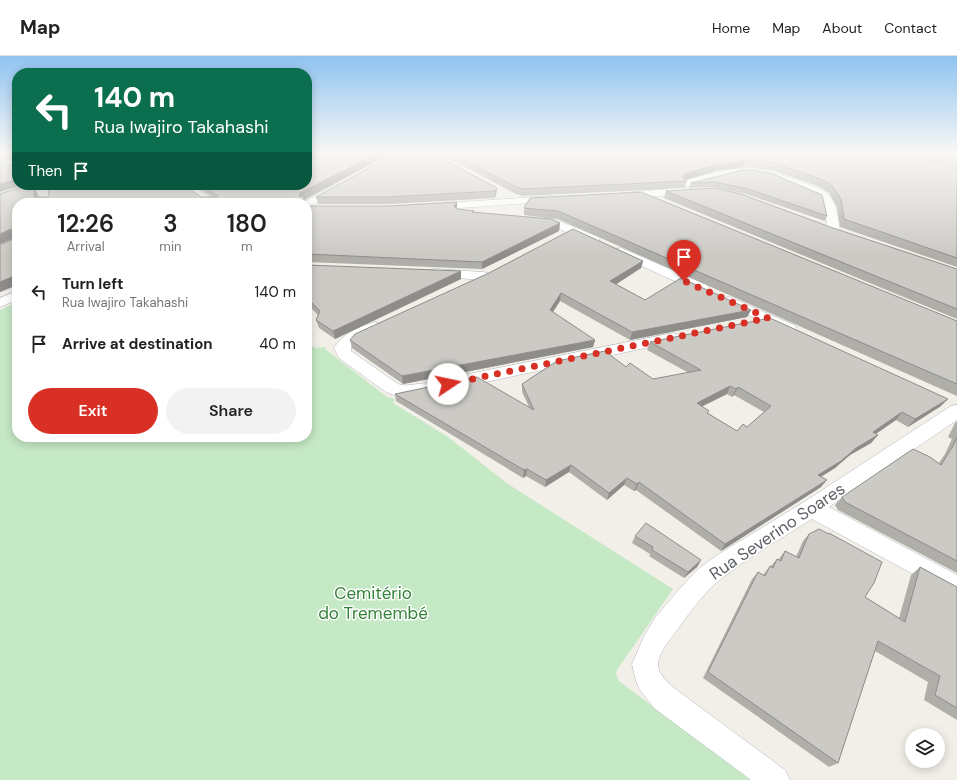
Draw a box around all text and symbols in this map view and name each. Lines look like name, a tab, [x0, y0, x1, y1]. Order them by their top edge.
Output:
text: Map	[20, 15, 60, 40]
text: Home	[712, 19, 750, 37]
text: Map	[772, 19, 800, 37]
text: About	[822, 19, 862, 37]
text: Contact	[884, 19, 937, 37]
text: 140 m	[94, 79, 175, 116]
icon: left	[28, 84, 80, 136]
text: Rua Iwajiro Takahashi	[94, 115, 269, 139]
icon: arrive	[70, 160, 92, 182]
text: Then	[28, 161, 62, 181]
text: 12:26	[57, 208, 114, 239]
text: 3	[163, 208, 178, 239]
text: 180	[227, 208, 267, 239]
text: Arrival	[67, 238, 105, 255]
text: min	[159, 238, 182, 255]
text: m	[241, 238, 253, 255]
pin	[667, 240, 701, 281]
icon: arrive	[673, 246, 695, 268]
text: Turn left	[62, 274, 123, 294]
icon: left	[28, 281, 50, 303]
text: 140 m	[255, 282, 296, 302]
text: Rua Iwajiro Takahashi	[62, 294, 188, 311]
icon: arrive	[28, 333, 50, 355]
text: Arrive at destination	[62, 334, 213, 354]
text: 40 m	[259, 334, 296, 354]
position arrow	[427, 363, 469, 405]
button: Exit	[28, 388, 158, 434]
button: Share	[166, 388, 296, 434]
street label: Rua Severino Soares	[705, 477, 849, 585]
park label: Cemitério do Tremembé	[318, 582, 428, 624]
map controls	[905, 728, 945, 768]
button: layers	[905, 728, 945, 768]

